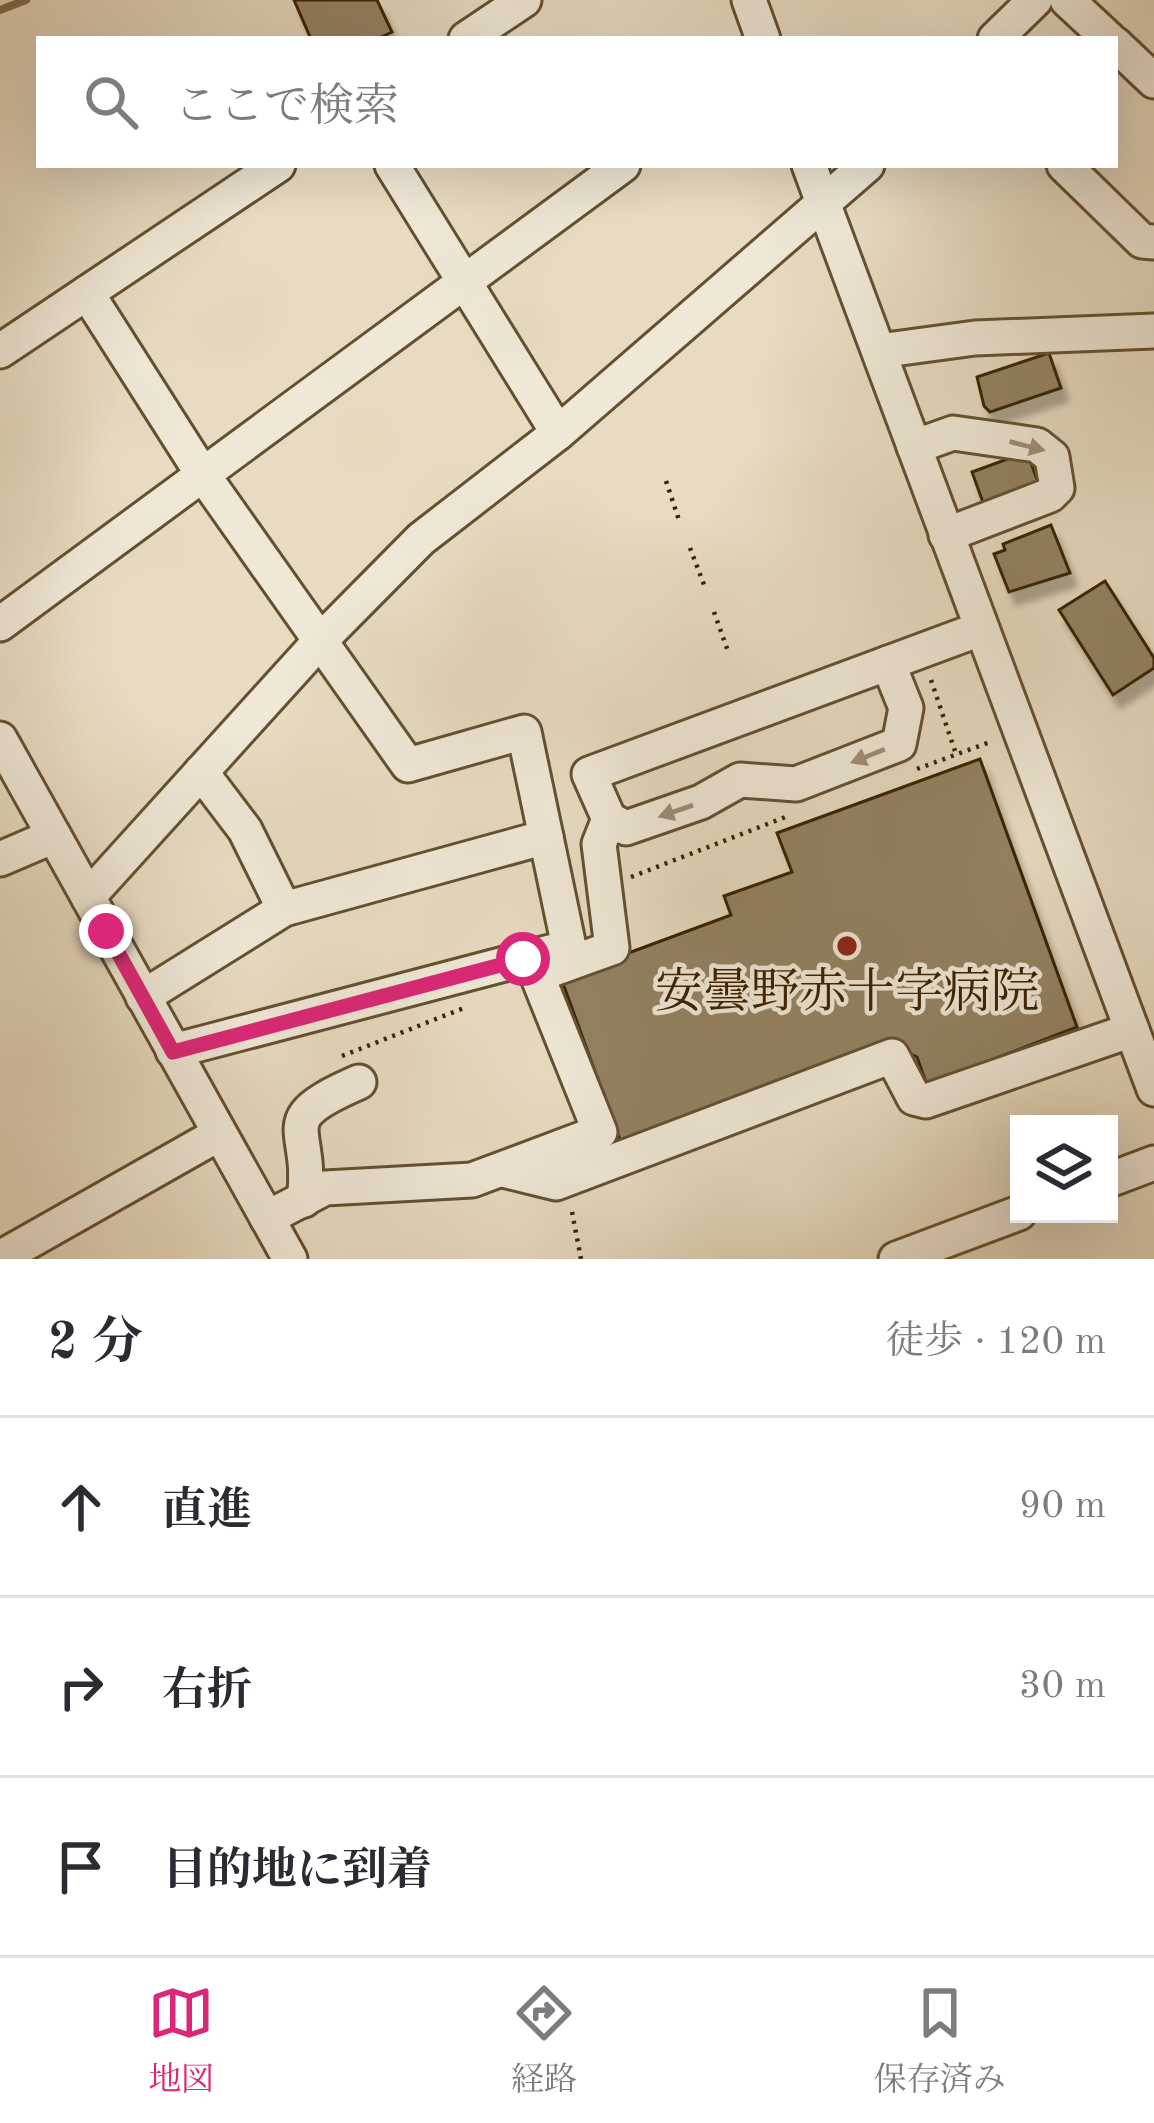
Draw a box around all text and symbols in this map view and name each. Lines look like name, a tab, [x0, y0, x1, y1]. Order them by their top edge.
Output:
search box	[36, 36, 1118, 168]
icon: search	[78, 69, 144, 135]
text: ここで検索	[174, 86, 399, 131]
one-way arrow	[1009, 437, 1046, 456]
one-way arrow	[850, 747, 886, 766]
one-way arrow	[657, 803, 693, 821]
route end	[79, 904, 133, 958]
route start	[496, 932, 550, 986]
marker: 安曇野赤十字病院	[834, 933, 860, 959]
place label: 安曇野赤十字病院	[655, 966, 1039, 1018]
map controls	[1010, 1115, 1118, 1223]
button: layers	[1010, 1115, 1118, 1223]
text: 2 分	[48, 1319, 143, 1370]
text: 徒歩 · 120 m	[885, 1323, 1106, 1362]
icon: ahead	[48, 1474, 114, 1540]
text: 90 m	[1019, 1487, 1106, 1526]
text: 直進	[162, 1490, 252, 1535]
icon: right	[48, 1654, 114, 1720]
text: 30 m	[1019, 1667, 1106, 1706]
text: 右折	[162, 1670, 252, 1715]
icon: arrive	[48, 1834, 114, 1900]
text: 目的地に到着	[162, 1850, 432, 1895]
tab: 地図	[148, 1980, 214, 2102]
tab: 経路	[511, 1980, 577, 2102]
tab: 保存済み	[874, 1980, 1006, 2102]

